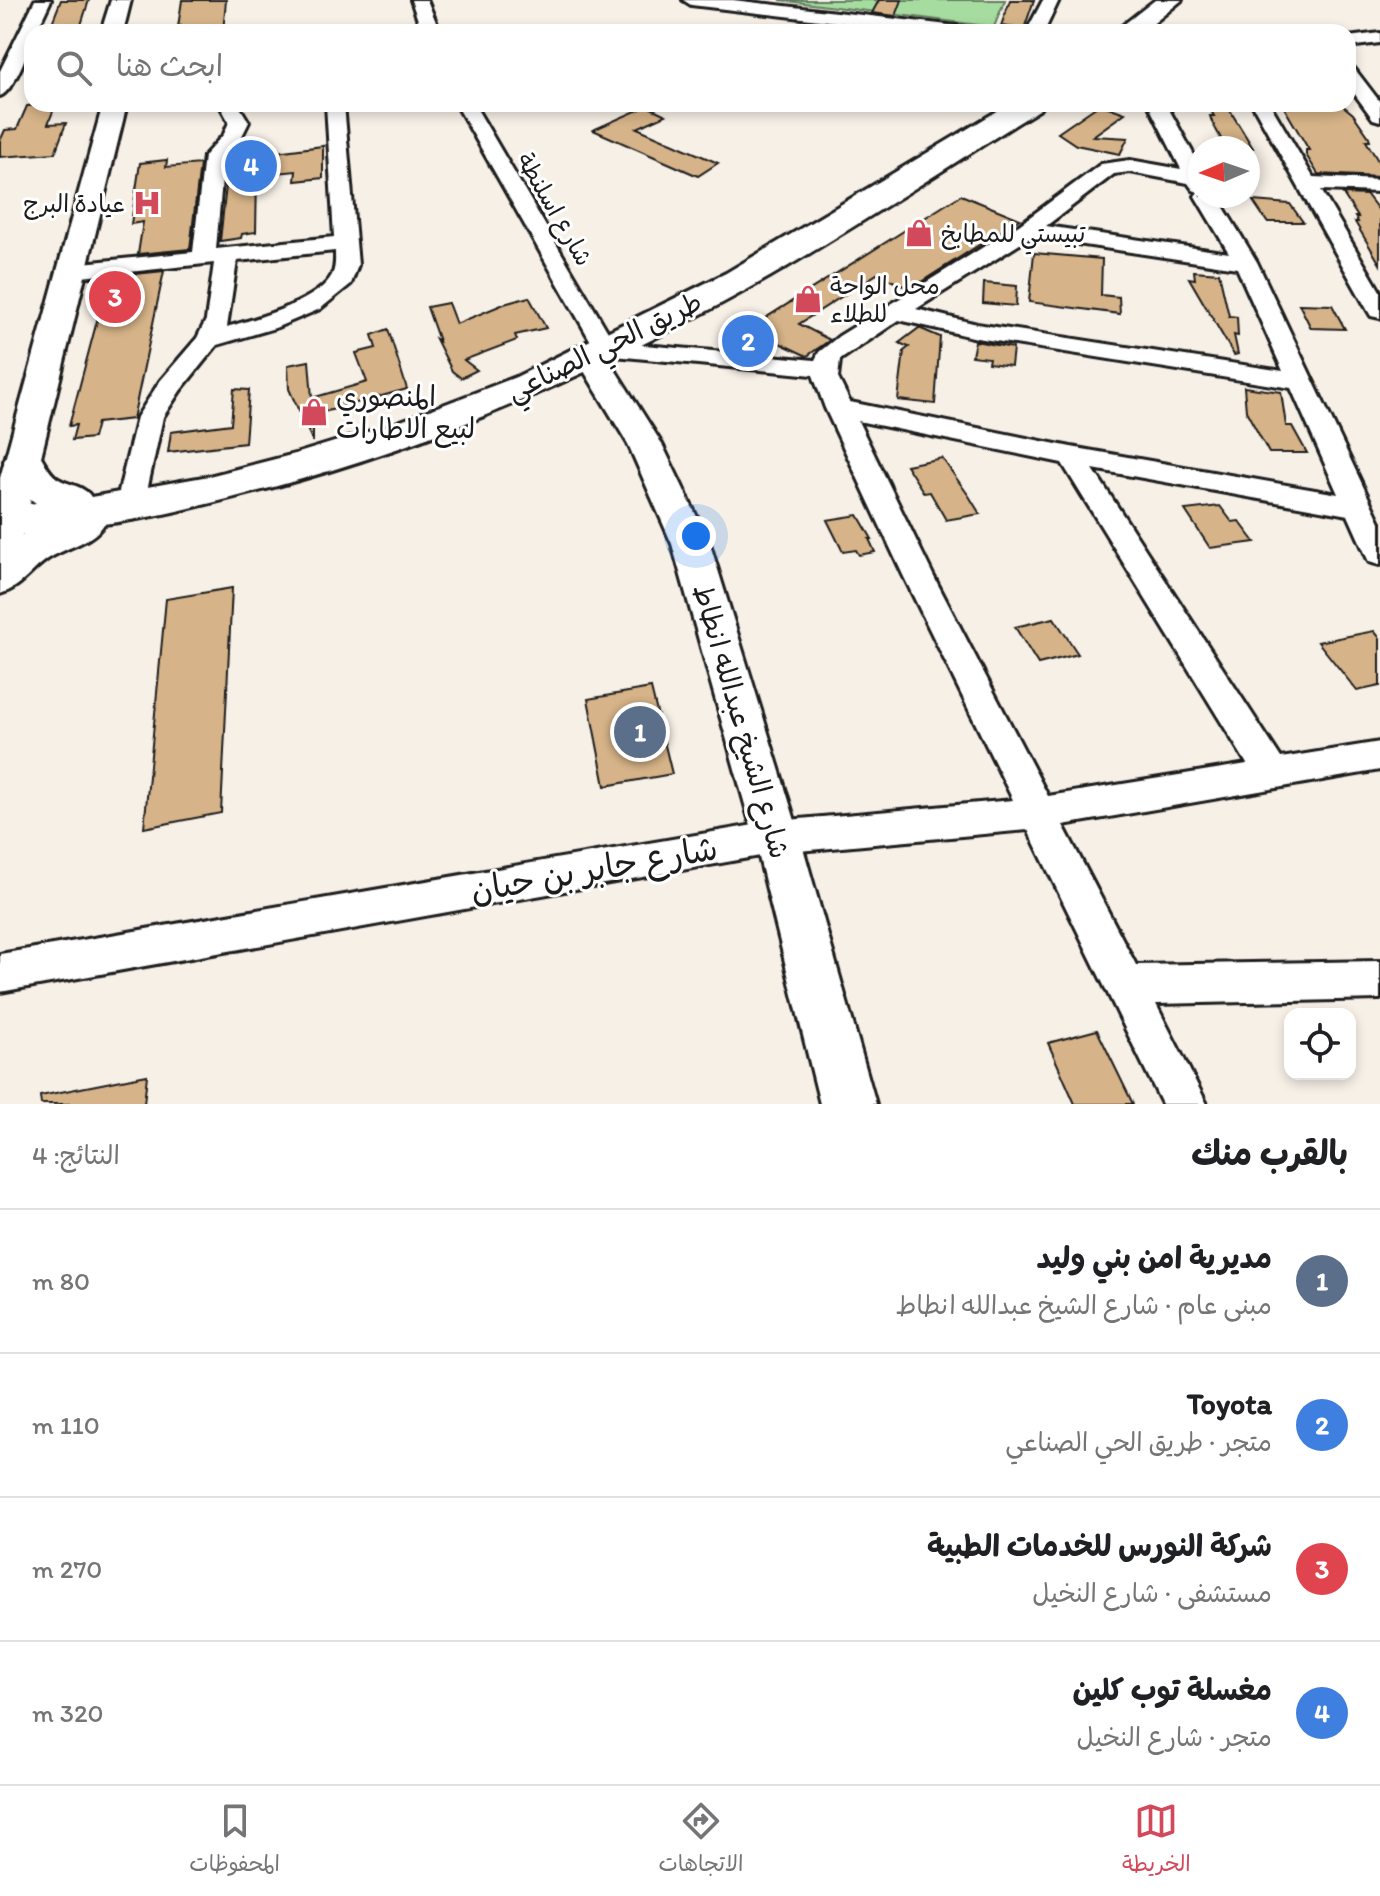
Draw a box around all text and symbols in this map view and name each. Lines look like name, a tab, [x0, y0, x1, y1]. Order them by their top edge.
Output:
search box	[24, 24, 1356, 112]
icon: search	[52, 46, 96, 90]
text: ابحث هنا	[116, 47, 223, 84]
pin: 4	[225, 136, 277, 196]
north arrow	[1188, 136, 1260, 208]
street label: شارع اسلنطة	[508, 147, 599, 272]
hospital icon: عيادة البرج	[132, 188, 162, 218]
place label: عيادة البرج	[23, 189, 125, 220]
shop icon: تبيستي للمطابخ	[904, 218, 934, 248]
place label: تبيستي للمطابخ	[941, 219, 1086, 255]
pin: 3	[89, 267, 141, 327]
place label: محل الواحة للطلاء	[830, 271, 940, 328]
street label: طريق الحي الصناعي	[501, 284, 711, 415]
shop icon: محل الواحة للطلاء	[793, 284, 823, 314]
pin: 2	[722, 311, 774, 371]
place label: المنصوري لبيع الاطارات	[336, 379, 475, 448]
shop icon: المنصوري لبيع الاطارات	[299, 397, 329, 427]
your location	[676, 516, 716, 556]
street label: شارع الشيخ عبدالله انطاط	[684, 580, 797, 863]
pin: 1	[614, 702, 666, 762]
street label: شارع جابر بن حيان	[467, 827, 721, 914]
map controls	[1284, 1008, 1356, 1080]
button: locate	[1284, 1008, 1356, 1080]
text: بالقرب منك	[1191, 1133, 1348, 1174]
text: النتائج: 4	[32, 1139, 120, 1171]
text: مديرية امن بني وليد	[1037, 1239, 1272, 1276]
text: 80 m	[32, 1265, 90, 1297]
text: 1	[1316, 1265, 1328, 1297]
text: مبنى عام · شارع الشيخ عبدالله انطاط	[896, 1289, 1272, 1321]
text: Toyota	[1187, 1385, 1272, 1422]
text: 110 m	[32, 1409, 100, 1441]
text: 2	[1315, 1409, 1329, 1441]
text: متجر · طريق الحي الصناعي	[1005, 1426, 1272, 1458]
text: شركة النورس للخدمات الطبية	[927, 1527, 1272, 1564]
text: 270 m	[32, 1553, 102, 1585]
text: 3	[1315, 1553, 1329, 1585]
text: مستشفى · شارع النخيل	[1032, 1577, 1272, 1609]
text: مغسلة توب كلين	[1073, 1671, 1272, 1708]
text: 320 m	[32, 1697, 104, 1729]
text: 4	[1314, 1697, 1330, 1729]
text: متجر · شارع النخيل	[1077, 1721, 1272, 1753]
tab: المحفوظات	[189, 1799, 280, 1883]
tab: الاتجاهات	[659, 1799, 743, 1883]
tab: الخريطة	[1122, 1799, 1191, 1883]

